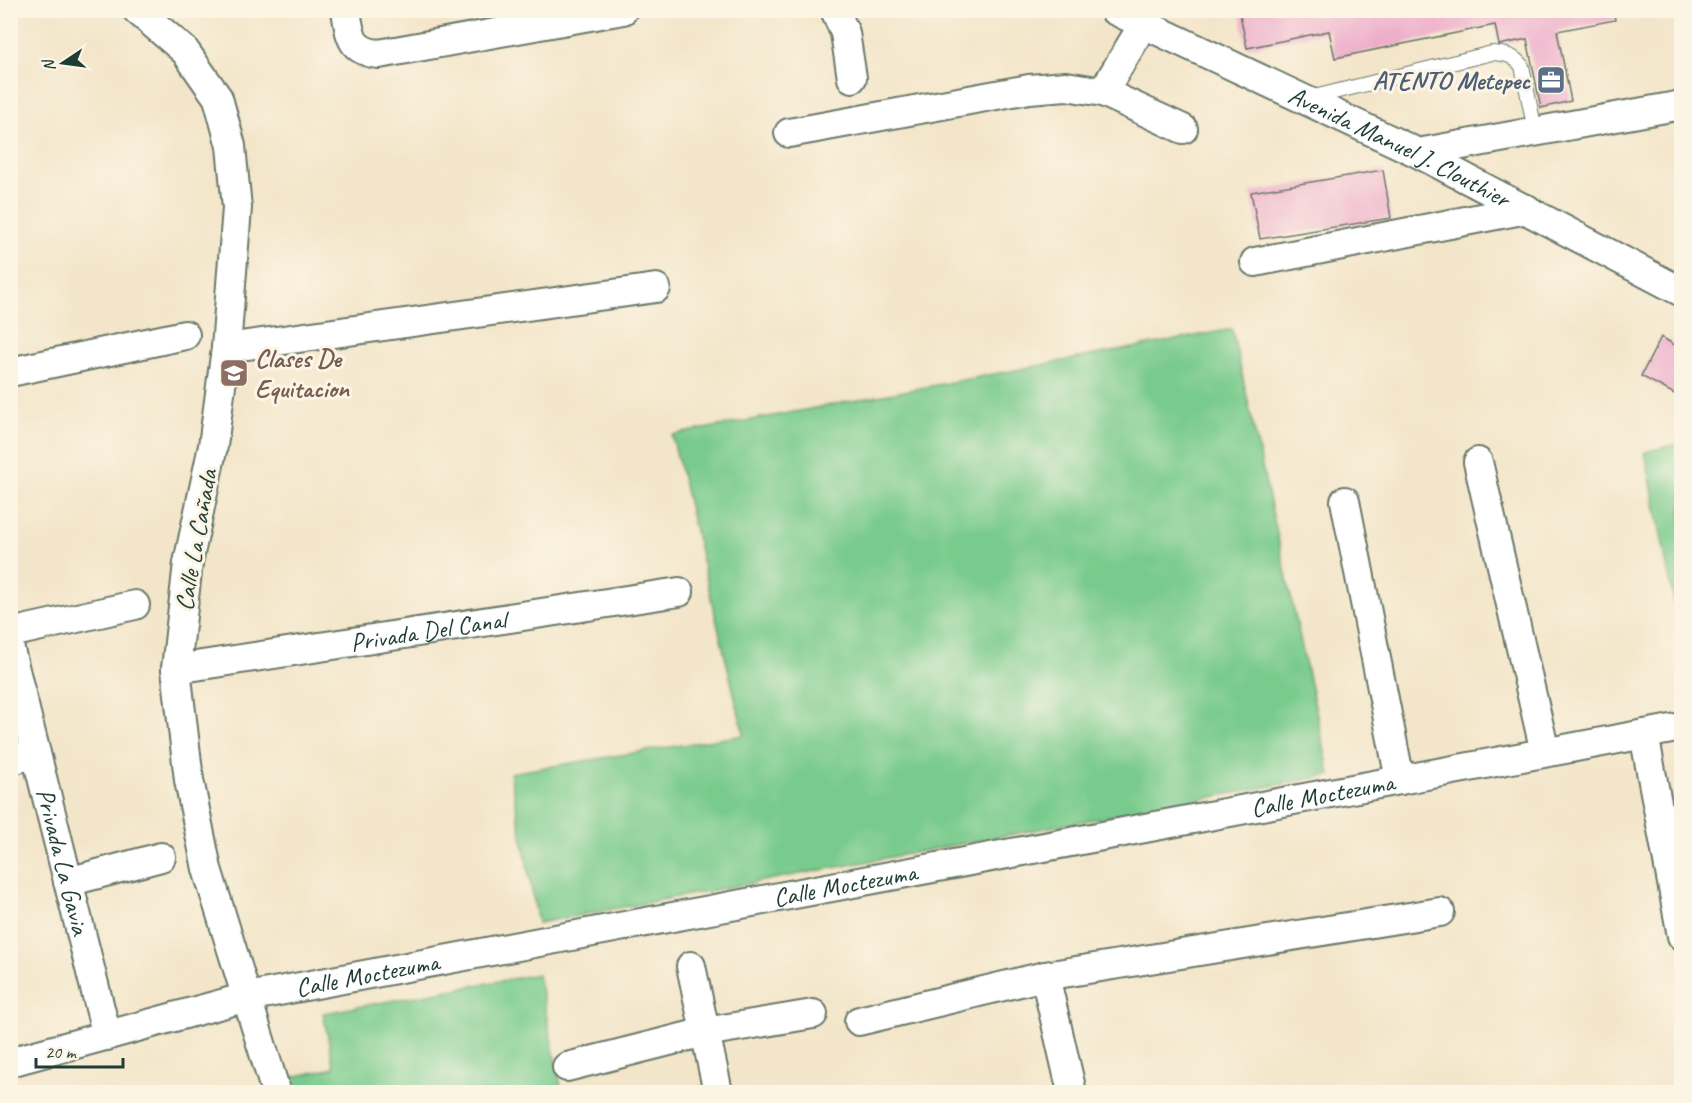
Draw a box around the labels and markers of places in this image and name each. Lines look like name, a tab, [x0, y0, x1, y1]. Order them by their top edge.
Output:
place label: ATENTO Metepec	[1373, 64, 1531, 97]
office icon: ATENTO Metepec	[1535, 64, 1567, 96]
place label: Clases De Equitacion	[255, 342, 350, 405]
school or university icon: Clases De Equitacion	[218, 357, 250, 389]

